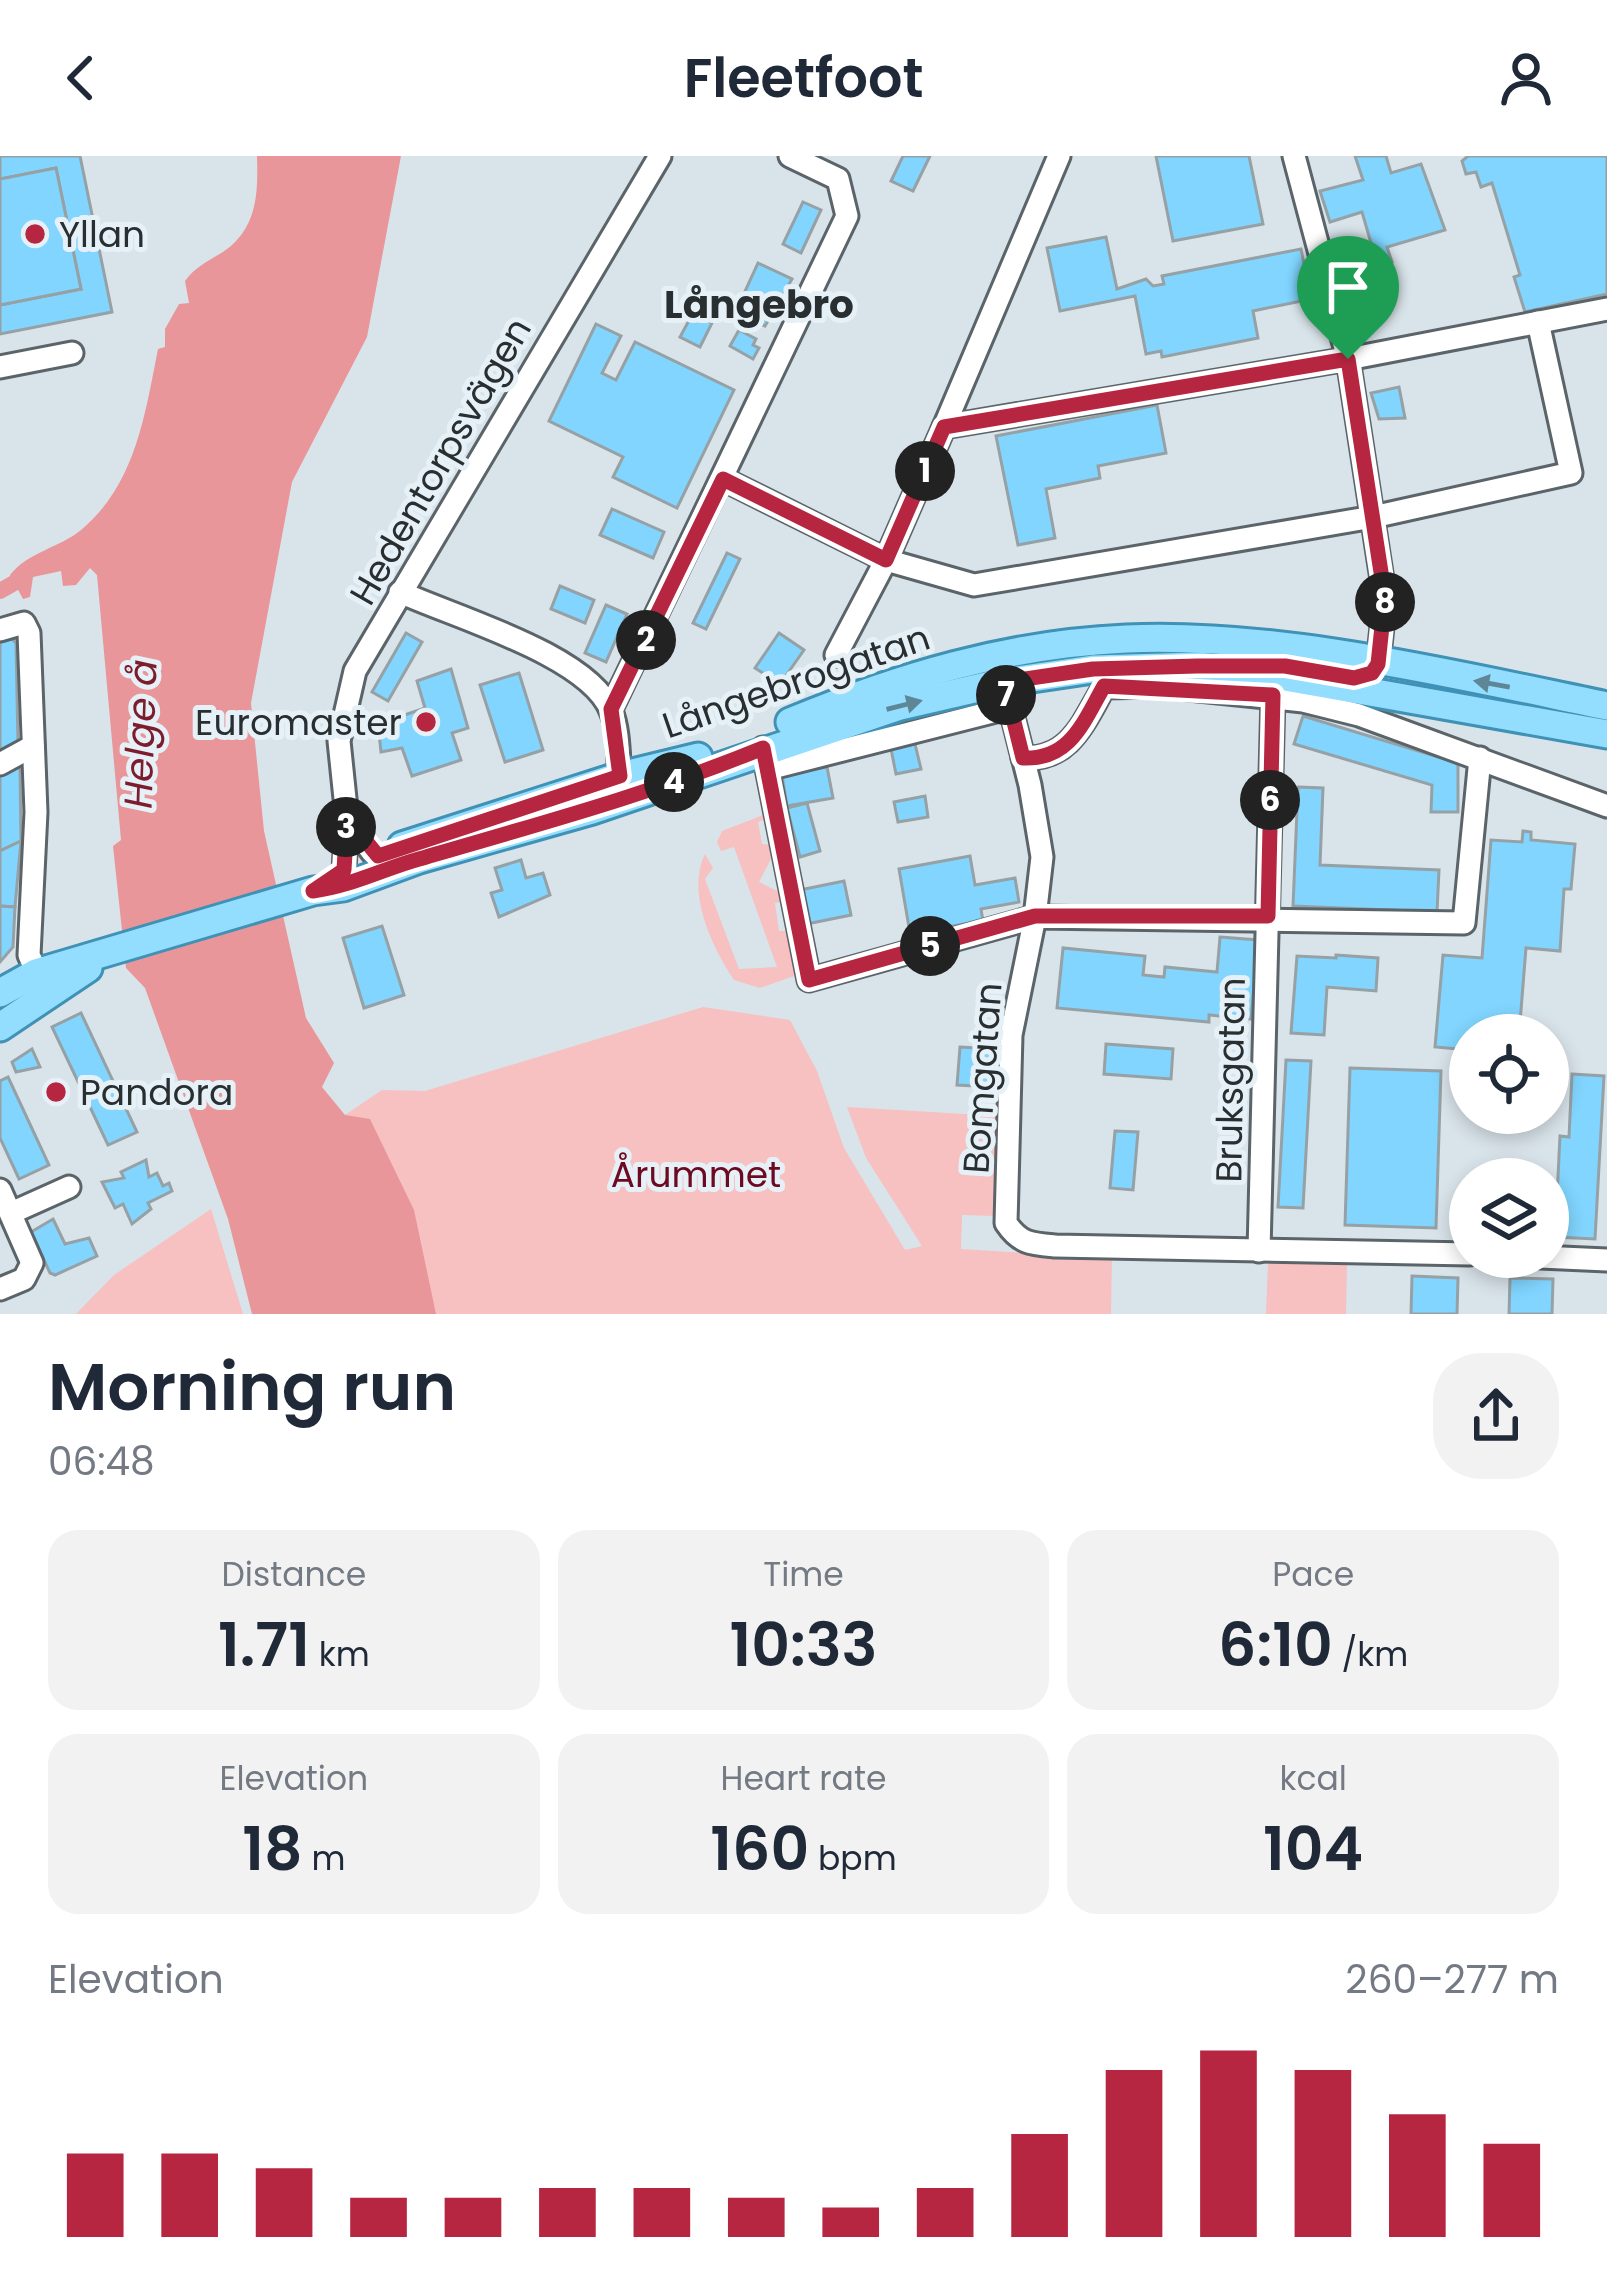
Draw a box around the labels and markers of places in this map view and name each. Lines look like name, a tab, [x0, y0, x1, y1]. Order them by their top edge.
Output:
place label: Yllan	[59, 209, 145, 260]
marker: Yllan	[22, 221, 48, 247]
pin	[1297, 236, 1399, 359]
pin: 1	[895, 441, 955, 501]
pin: 8	[1355, 572, 1415, 632]
pin: 2	[616, 610, 676, 670]
pin: 7	[976, 665, 1036, 725]
place label: Euromaster	[195, 697, 402, 748]
marker: Euromaster	[413, 709, 439, 735]
pin: 4	[644, 752, 704, 812]
pin: 6	[1240, 770, 1300, 830]
pin: 3	[316, 797, 376, 857]
pin: 5	[900, 916, 960, 976]
place label: Pandora	[80, 1067, 233, 1118]
marker: Pandora	[43, 1079, 69, 1105]

